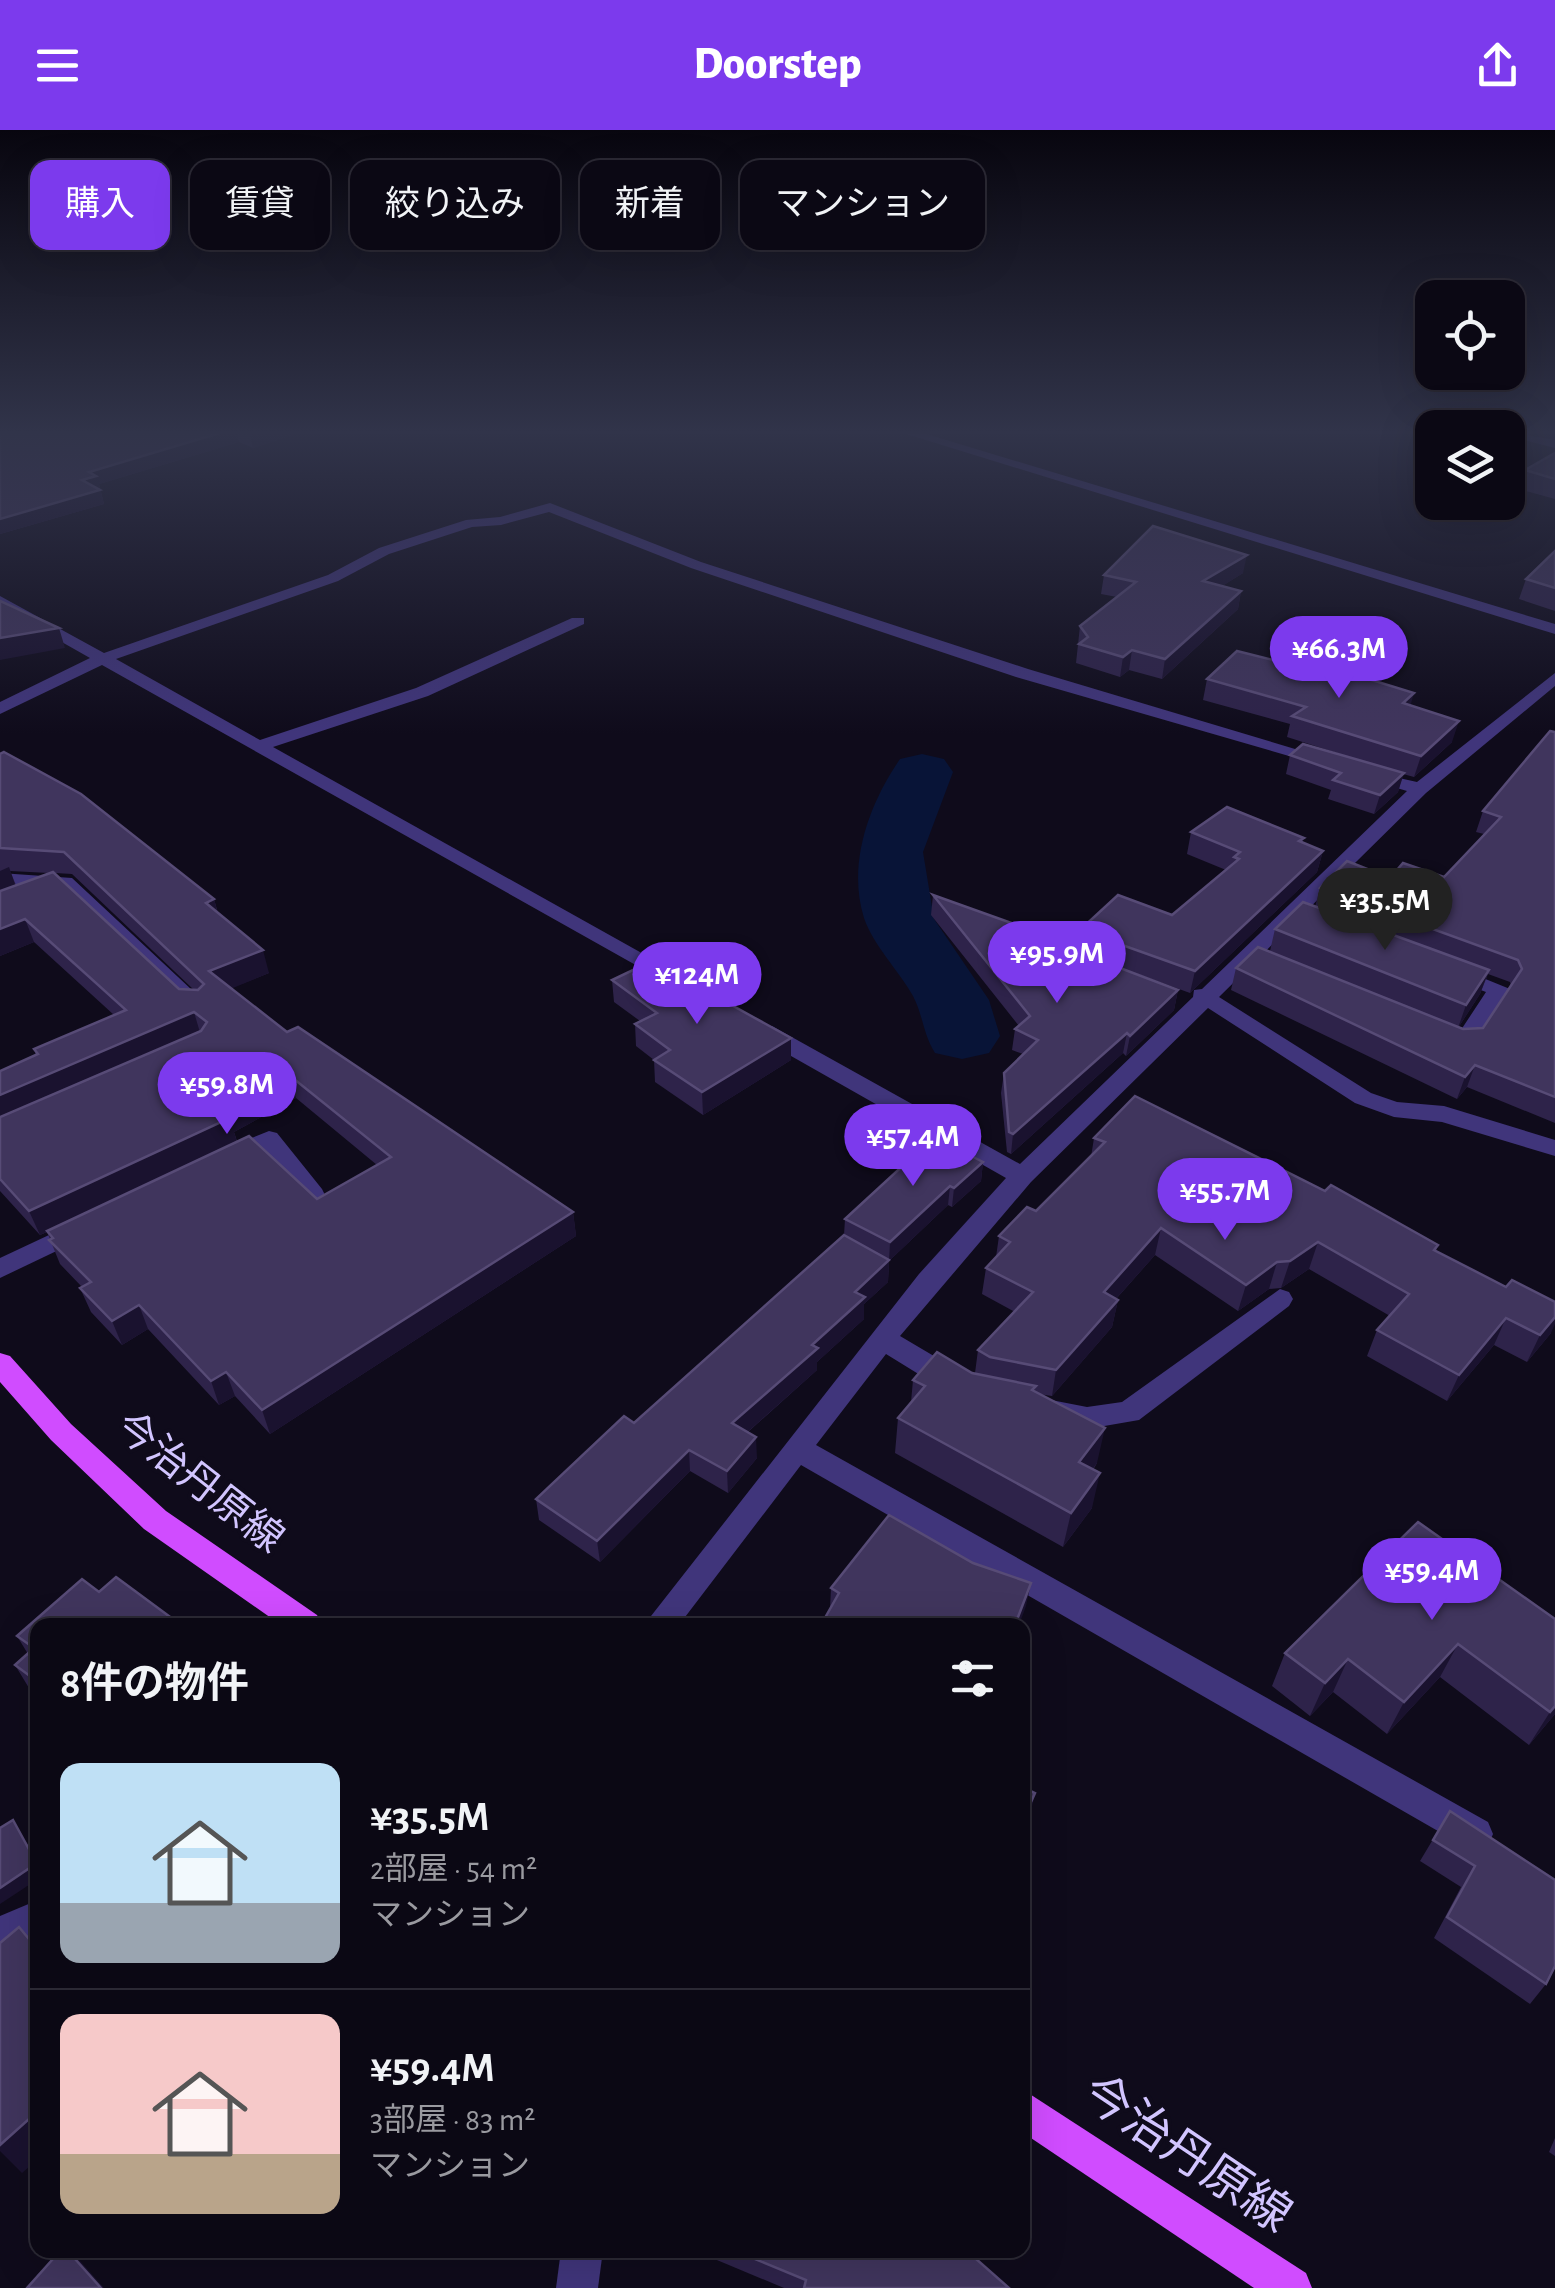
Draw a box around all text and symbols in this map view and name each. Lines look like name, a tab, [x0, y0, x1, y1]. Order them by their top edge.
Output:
icon: menu	[30, 38, 85, 93]
icon: share	[1470, 38, 1525, 93]
text: Doorstep	[693, 42, 862, 87]
chip: 購入	[30, 160, 170, 250]
chip: 賃貸	[190, 160, 330, 250]
chip: 絞り込み	[350, 160, 560, 250]
chip: 新着	[580, 160, 720, 250]
chip: マンション	[740, 160, 985, 250]
map controls	[1415, 280, 1525, 520]
button: locate	[1415, 280, 1525, 390]
button: layers	[1415, 410, 1525, 520]
pin: ¥66.3M	[1258, 616, 1420, 701]
text: ¥66.3M	[1292, 632, 1386, 664]
pin: ¥35.5M	[1304, 868, 1466, 953]
text: ¥35.5M	[1339, 884, 1431, 916]
pin: ¥95.9M	[976, 921, 1138, 1006]
text: ¥95.9M	[1010, 937, 1104, 969]
pin: ¥124M	[627, 942, 767, 1027]
text: ¥124M	[654, 958, 740, 990]
pin: ¥59.8M	[146, 1052, 308, 1137]
text: ¥59.8M	[180, 1068, 274, 1100]
pin: ¥57.4M	[832, 1104, 994, 1189]
text: ¥57.4M	[866, 1120, 960, 1152]
pin: ¥55.7M	[1144, 1158, 1306, 1243]
text: ¥55.7M	[1179, 1174, 1271, 1206]
street label: 今治丹原線	[108, 1404, 291, 1560]
pin: ¥59.4M	[1351, 1538, 1513, 1623]
text: ¥59.4M	[1384, 1554, 1480, 1586]
icon: filters	[945, 1651, 1000, 1706]
text: 8件の物件	[60, 1663, 249, 1705]
text: ¥35.5M	[370, 1796, 490, 1838]
icon: home	[140, 1803, 260, 1923]
text: 2部屋 · 54 m²	[370, 1853, 537, 1885]
text: マンション	[370, 1899, 530, 1931]
text: ¥59.4M	[370, 2047, 495, 2089]
icon: home	[140, 2054, 260, 2174]
street label: 今治丹原線	[1073, 2066, 1301, 2242]
text: 3部屋 · 83 m²	[370, 2104, 535, 2136]
text: マンション	[370, 2150, 530, 2182]

